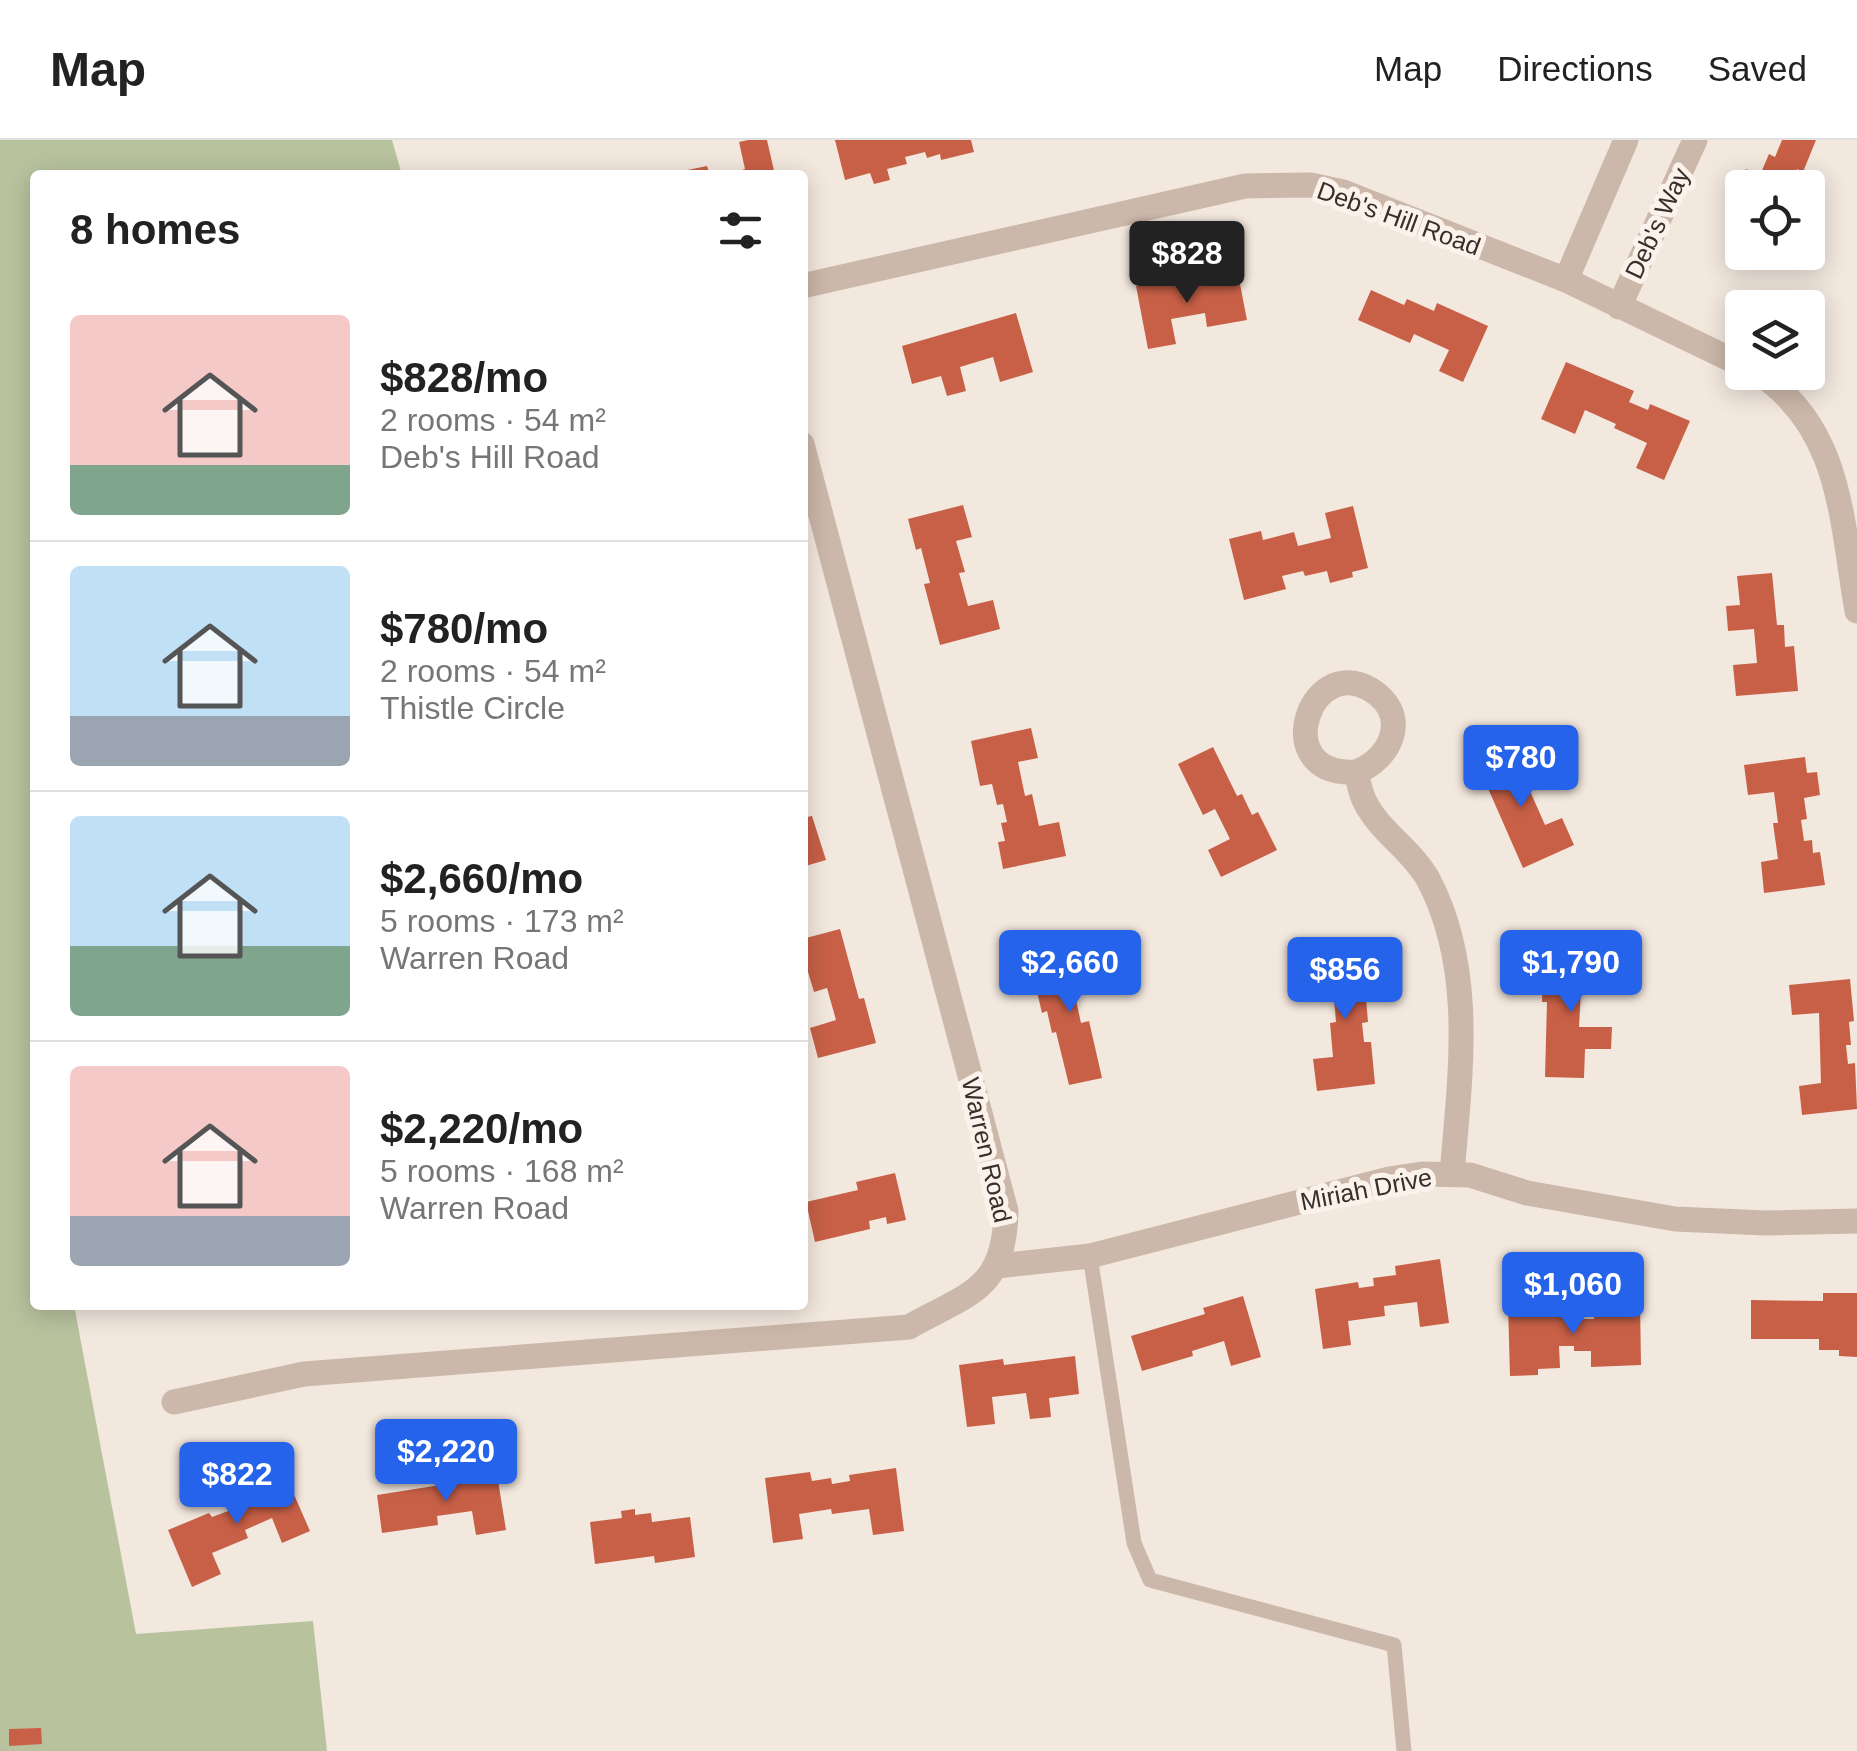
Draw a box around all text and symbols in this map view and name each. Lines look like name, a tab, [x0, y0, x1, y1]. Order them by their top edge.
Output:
text: Map	[50, 43, 146, 96]
text: Map	[1374, 49, 1442, 88]
text: Directions	[1497, 49, 1653, 88]
text: Saved	[1708, 49, 1807, 88]
street label: Deb's Way	[1619, 163, 1695, 283]
map controls	[1725, 170, 1825, 390]
button: locate	[1725, 170, 1825, 270]
street label: Deb's Hill Road	[1314, 176, 1484, 260]
icon: filters	[713, 203, 768, 258]
text: 8 homes	[70, 206, 240, 253]
pin: $828	[1128, 221, 1246, 306]
text: $828	[1151, 235, 1223, 271]
button: layers	[1725, 290, 1825, 390]
text: $828/mo	[380, 354, 548, 401]
icon: home	[150, 355, 270, 475]
text: 2 rooms · 54 m²	[380, 402, 606, 438]
text: Deb's Hill Road	[380, 439, 600, 475]
text: $780/mo	[380, 605, 548, 652]
icon: home	[150, 606, 270, 726]
text: 2 rooms · 54 m²	[380, 653, 606, 689]
text: Thistle Circle	[380, 690, 565, 726]
pin: $780	[1462, 725, 1580, 810]
text: $780	[1485, 739, 1557, 775]
text: $2,660/mo	[380, 855, 583, 902]
icon: home	[150, 856, 270, 976]
text: 5 rooms · 173 m²	[380, 903, 624, 939]
pin: $2,660	[989, 930, 1151, 1015]
pin: $1,790	[1490, 930, 1652, 1015]
pin: $856	[1286, 937, 1404, 1022]
text: Warren Road	[380, 940, 569, 976]
text: $2,660	[1021, 944, 1119, 980]
text: $1,790	[1522, 944, 1620, 980]
text: $856	[1309, 951, 1381, 987]
street label: Warren Road	[957, 1075, 1017, 1225]
text: $2,220/mo	[380, 1105, 583, 1152]
icon: home	[150, 1106, 270, 1226]
text: 5 rooms · 168 m²	[380, 1153, 624, 1189]
street label: Miriah Drive	[1298, 1163, 1434, 1215]
text: Warren Road	[380, 1190, 569, 1226]
pin: $1,060	[1492, 1252, 1654, 1337]
text: $1,060	[1524, 1266, 1622, 1302]
pin: $2,220	[365, 1419, 527, 1504]
text: $2,220	[397, 1433, 495, 1469]
pin: $822	[178, 1442, 296, 1527]
text: $822	[201, 1456, 273, 1492]

